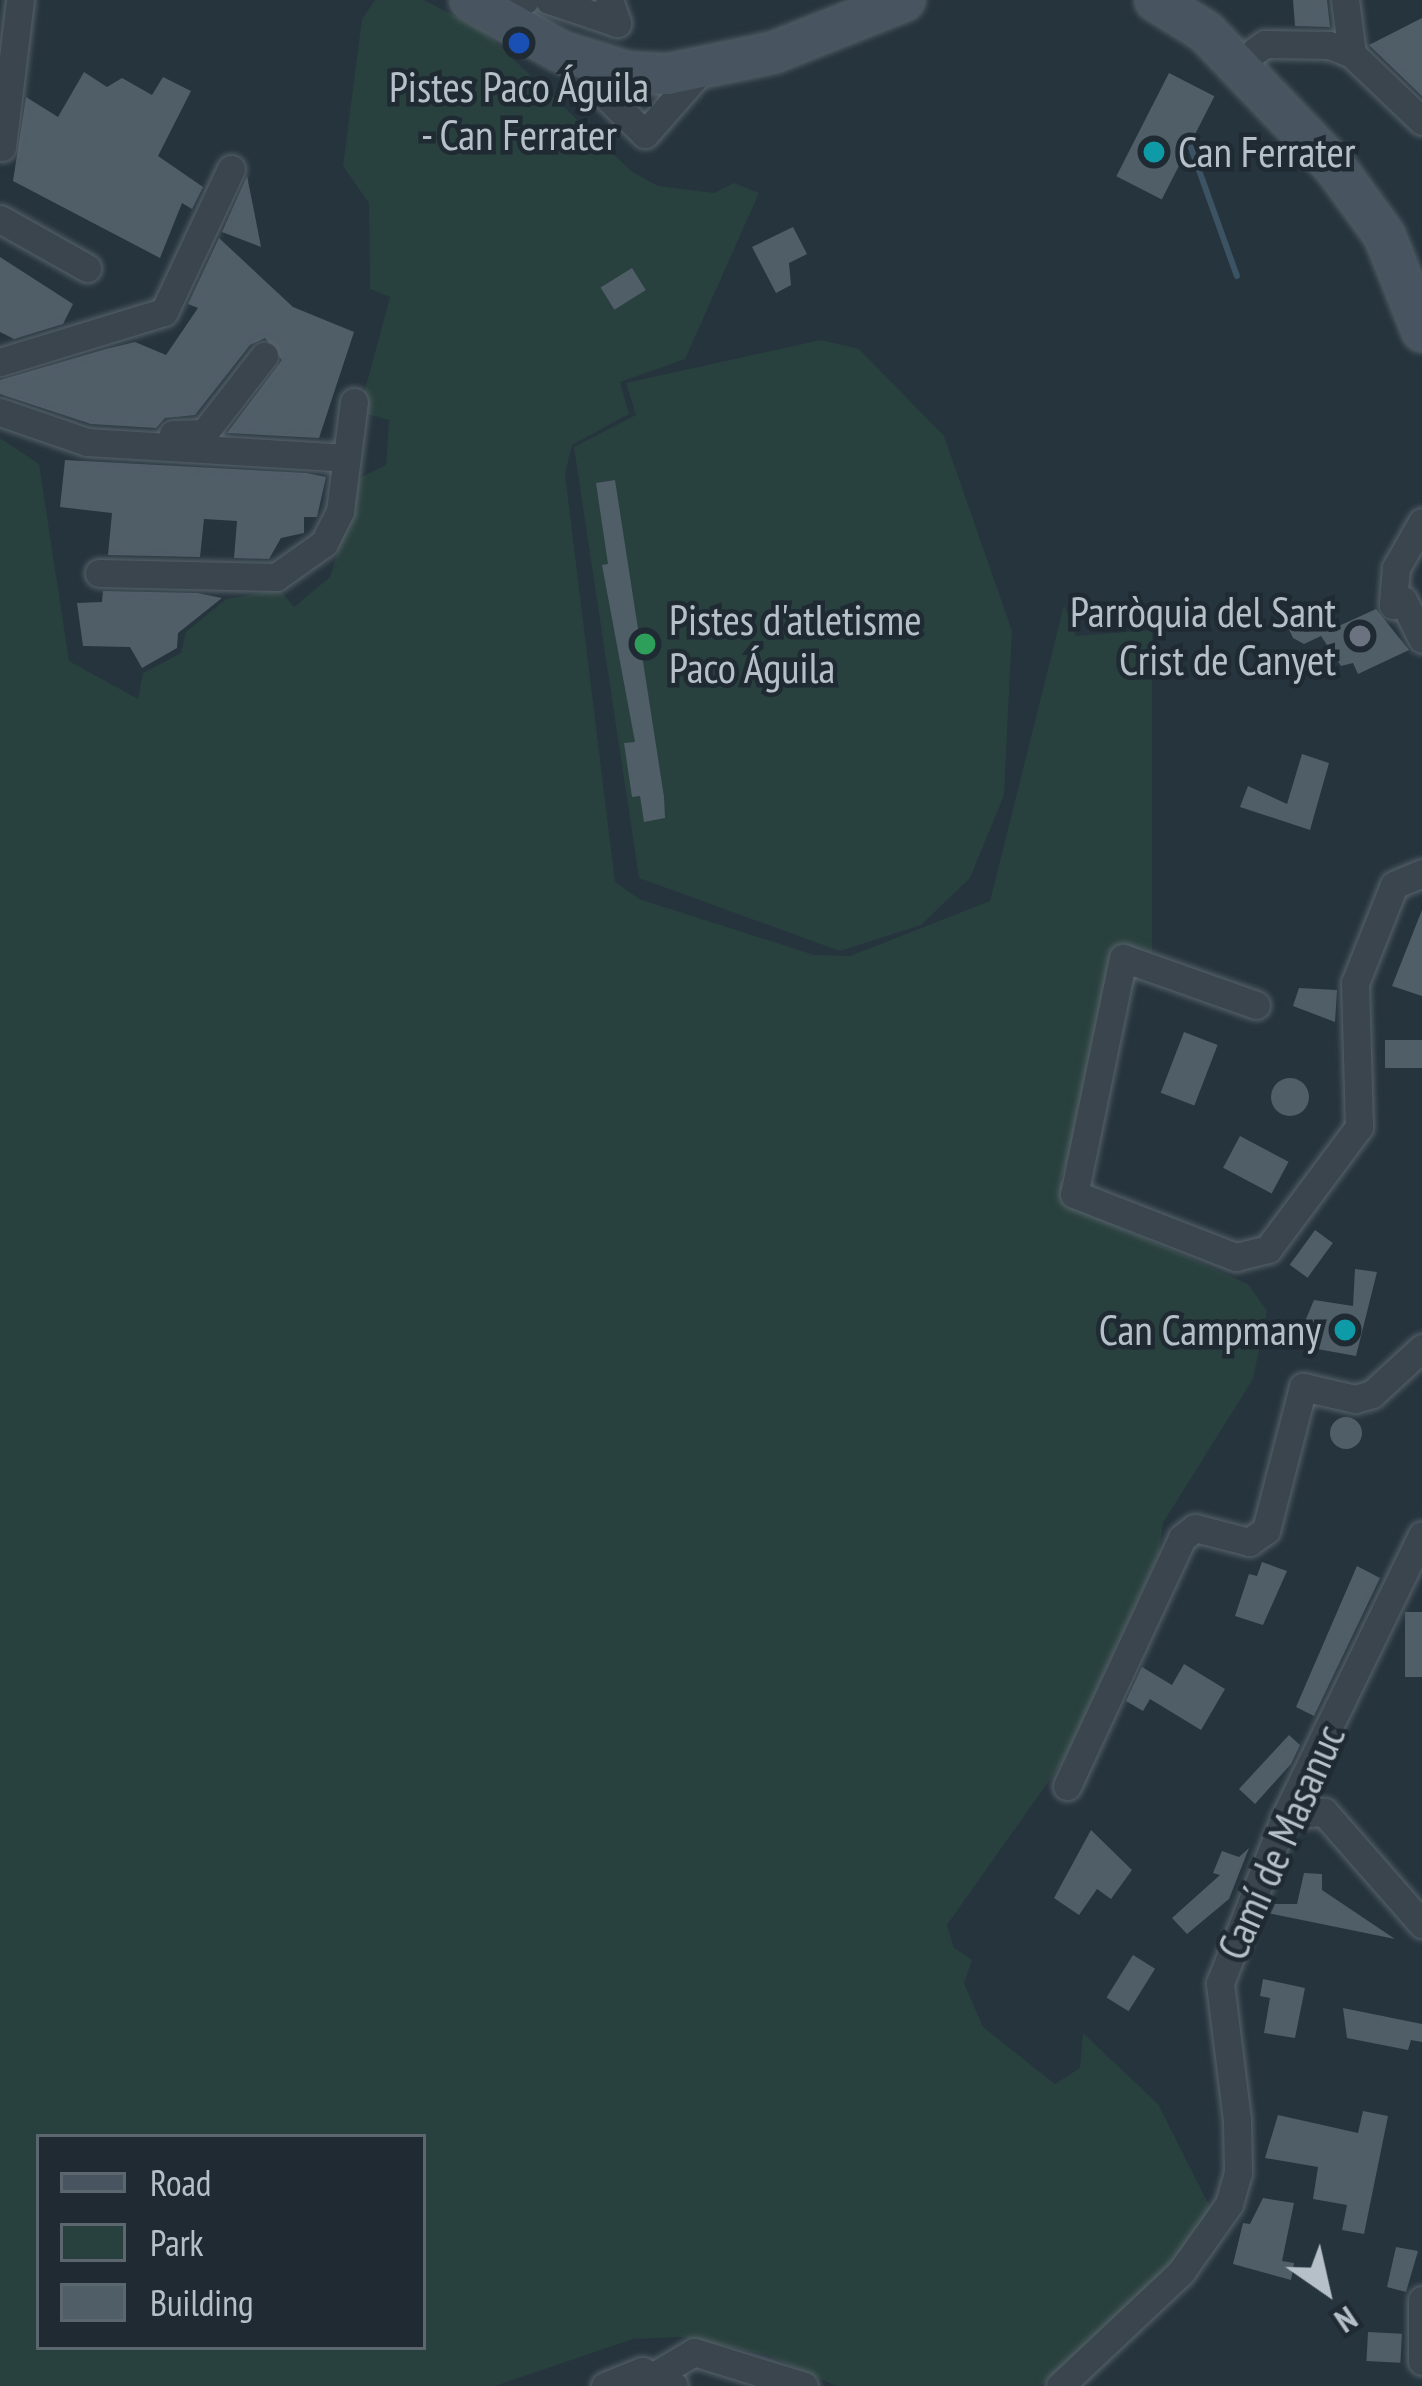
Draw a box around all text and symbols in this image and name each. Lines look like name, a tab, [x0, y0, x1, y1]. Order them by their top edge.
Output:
marker: Pistes Paco Águila - Can Ferrater	[506, 30, 532, 56]
place label: Pistes Paco Águila - Can Ferrater	[388, 62, 650, 160]
place label: Can Ferrater	[1178, 127, 1355, 177]
marker: Can Ferrater	[1141, 139, 1167, 165]
place label: Parròquia del Sant Crist de Canyet	[1070, 587, 1336, 686]
place label: Pistes d'atletisme Paco Águila	[669, 595, 922, 694]
marker: Parròquia del Sant Crist de Canyet	[1347, 623, 1373, 649]
marker: Pistes d'atletisme Paco Águila	[632, 631, 658, 657]
place label: Can Campmany	[1099, 1305, 1321, 1355]
marker: Can Campmany	[1332, 1317, 1358, 1343]
street label: Camí de Masanuc	[1207, 1717, 1355, 1967]
legend	[36, 2134, 426, 2350]
text: Road	[150, 2159, 211, 2206]
text: Park	[150, 2219, 204, 2266]
north arrow	[1266, 2230, 1386, 2350]
text: Building	[150, 2279, 254, 2326]
text: N	[1327, 2297, 1366, 2343]

